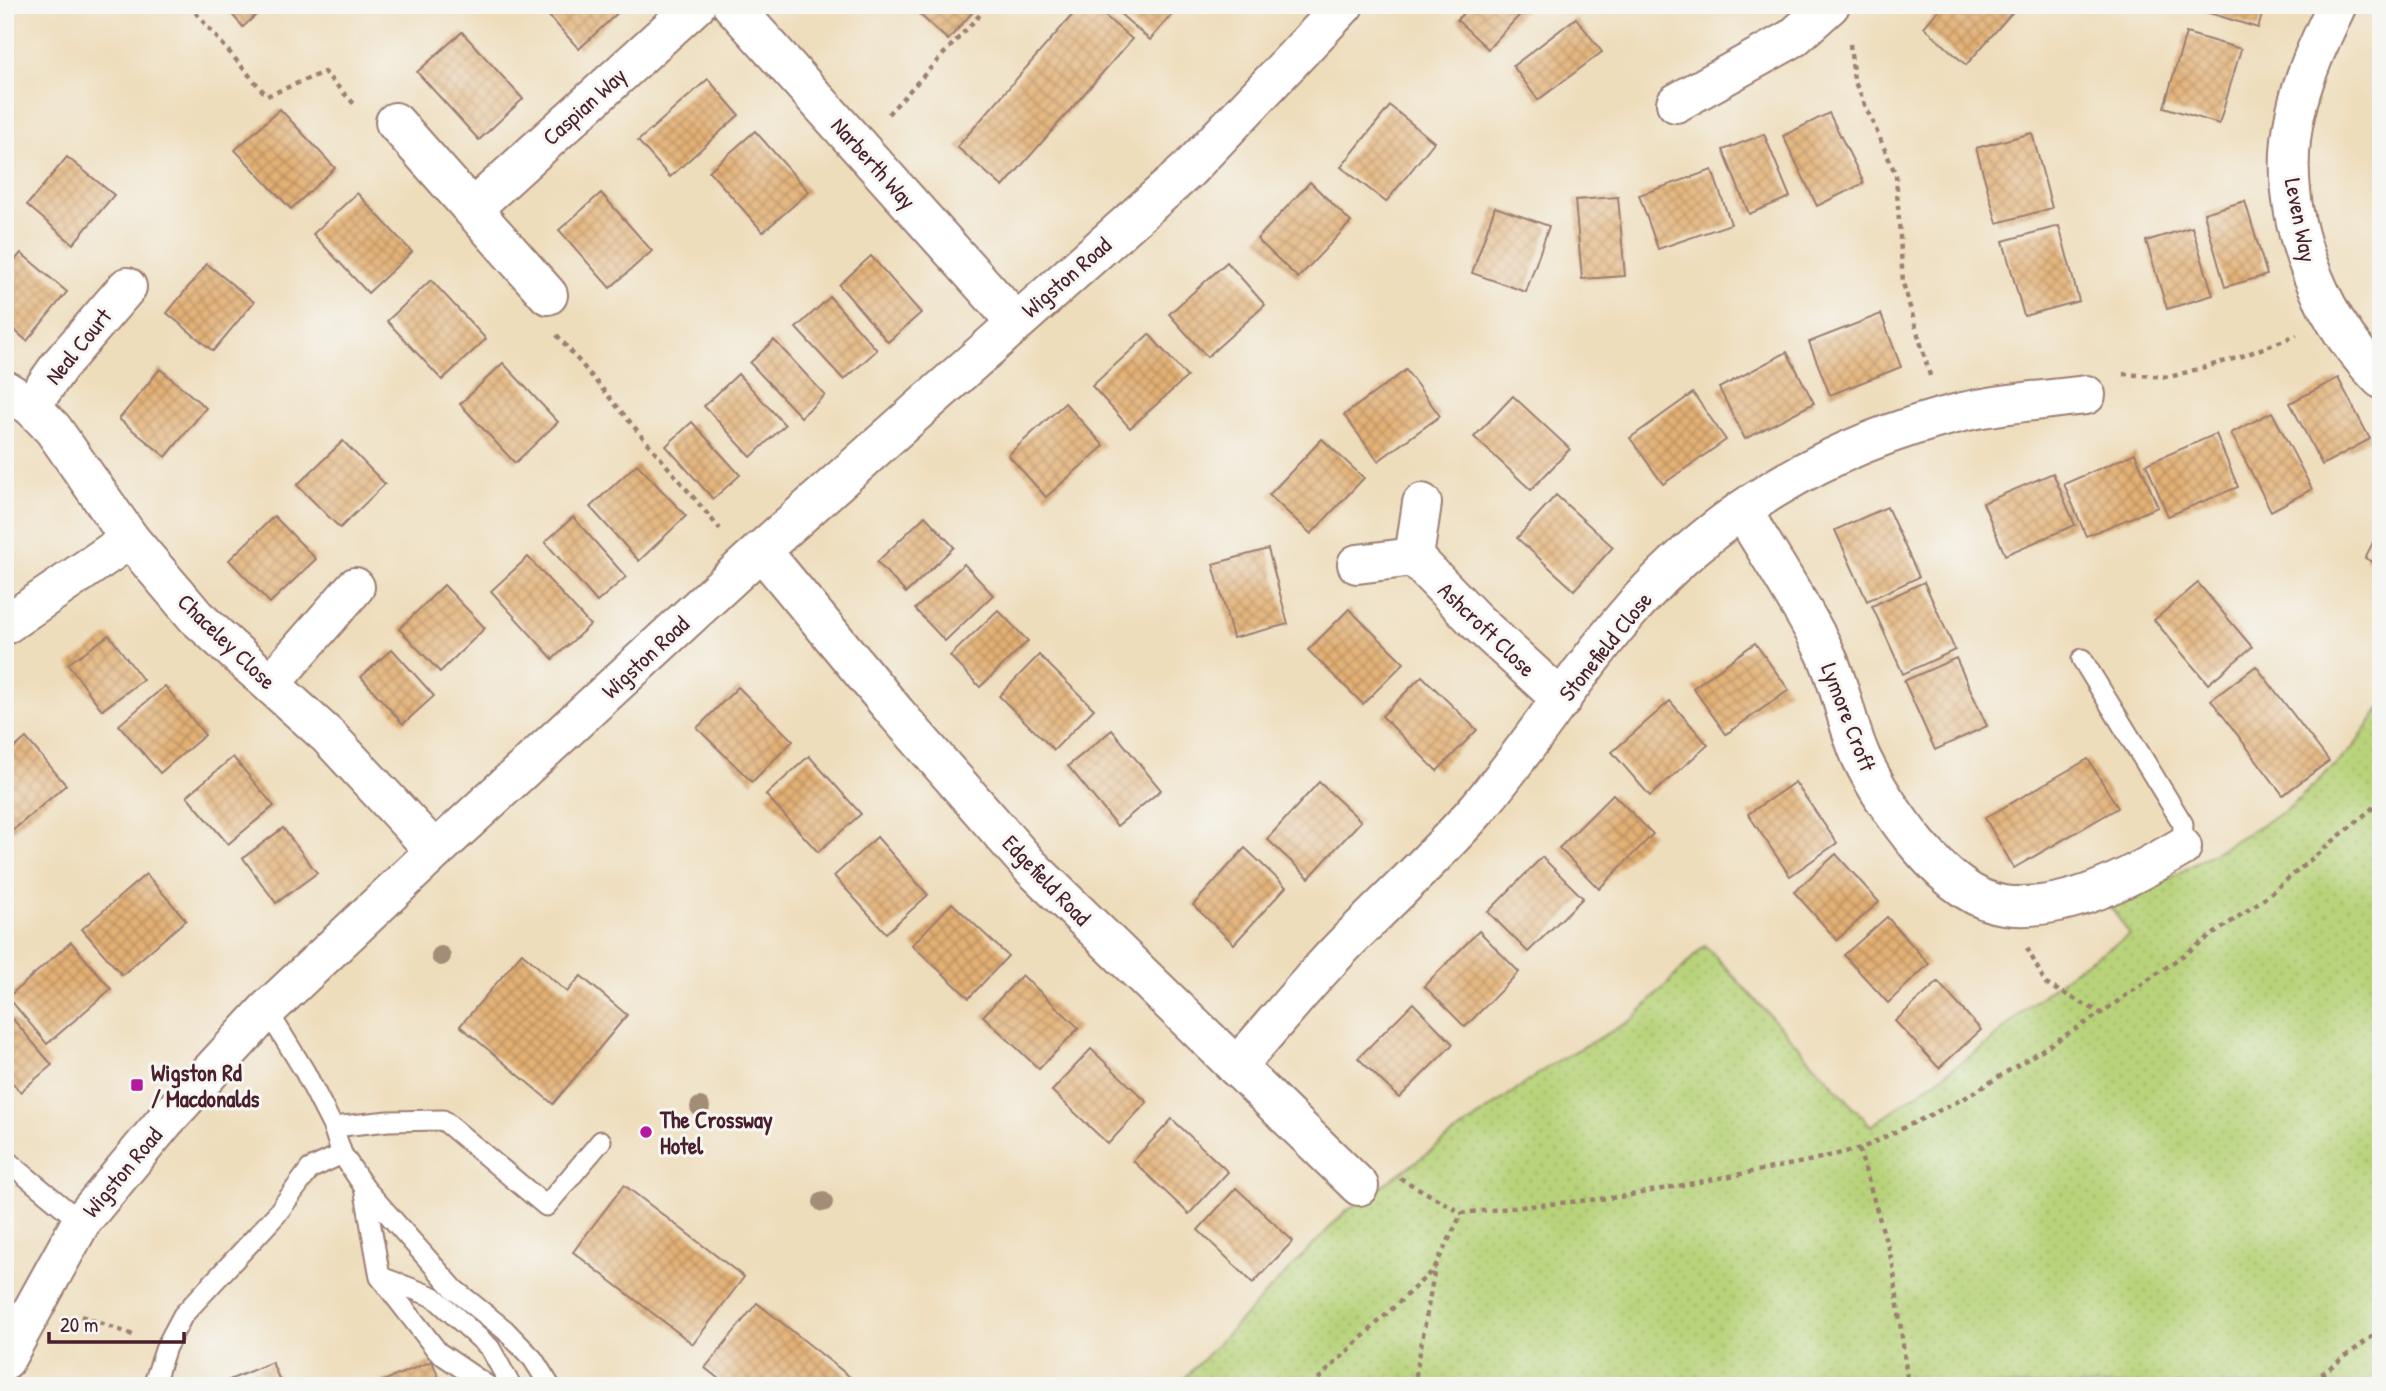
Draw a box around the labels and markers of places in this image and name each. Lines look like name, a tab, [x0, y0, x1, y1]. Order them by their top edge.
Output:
place label: Wigston Rd / Macdonalds	[151, 1057, 259, 1114]
marker: Wigston Rd / Macdonalds	[129, 1077, 145, 1093]
place label: The Crossway Hotel	[659, 1104, 773, 1161]
marker: The Crossway Hotel	[638, 1124, 654, 1140]

